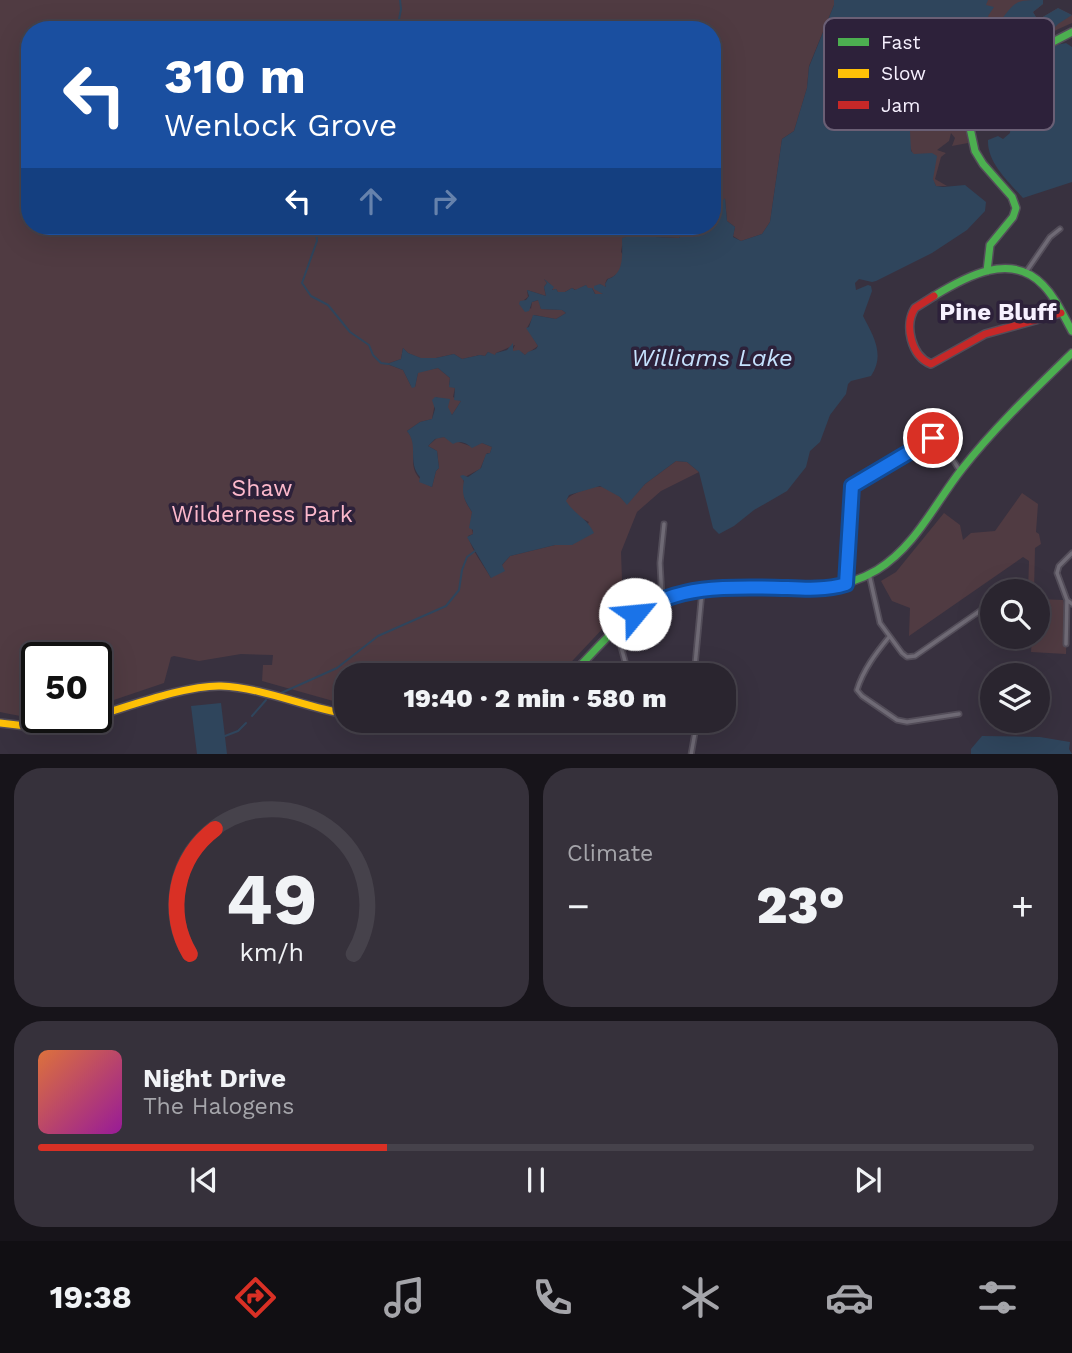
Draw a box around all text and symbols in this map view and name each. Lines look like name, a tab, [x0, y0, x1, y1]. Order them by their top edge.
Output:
legend	[824, 18, 1054, 130]
text: Fast	[881, 31, 920, 54]
text: 310 m	[164, 47, 306, 105]
icon: left	[49, 49, 140, 140]
text: Slow	[881, 62, 926, 85]
text: Jam	[881, 94, 920, 117]
text: Wenlock Grove	[164, 106, 397, 144]
icon: left	[279, 182, 317, 220]
icon: ahead	[352, 182, 390, 220]
icon: right	[425, 182, 463, 220]
district label: Pine Bluff	[939, 298, 1057, 326]
water label: Williams Lake	[631, 344, 793, 372]
pin	[903, 408, 963, 468]
icon: arrive	[914, 419, 952, 457]
park label: Shaw Wilderness Park	[171, 475, 353, 528]
position arrow	[598, 577, 672, 651]
map controls	[980, 579, 1050, 733]
button: search	[980, 579, 1050, 649]
speed limit sign: 50	[21, 642, 112, 733]
button: layers	[980, 663, 1050, 733]
text: 19:40 · 2 min · 580 m	[403, 683, 667, 713]
text: Climate	[567, 840, 653, 867]
text: 49	[226, 856, 317, 942]
text: 23°	[756, 875, 845, 936]
text: −	[567, 884, 590, 928]
text: +	[1011, 884, 1034, 928]
text: km/h	[239, 937, 304, 966]
text: Night Drive	[143, 1063, 286, 1093]
text: The Halogens	[143, 1093, 294, 1120]
icon: previous	[185, 1161, 223, 1199]
icon: pause	[517, 1161, 555, 1199]
icon: next	[849, 1161, 887, 1199]
icon: directions	[231, 1273, 280, 1322]
icon: music	[380, 1273, 429, 1322]
icon: phone	[528, 1273, 577, 1322]
icon: climate	[676, 1273, 725, 1322]
icon: car	[825, 1273, 874, 1322]
icon: filters	[973, 1273, 1022, 1322]
text: 19:38	[50, 1278, 132, 1316]

